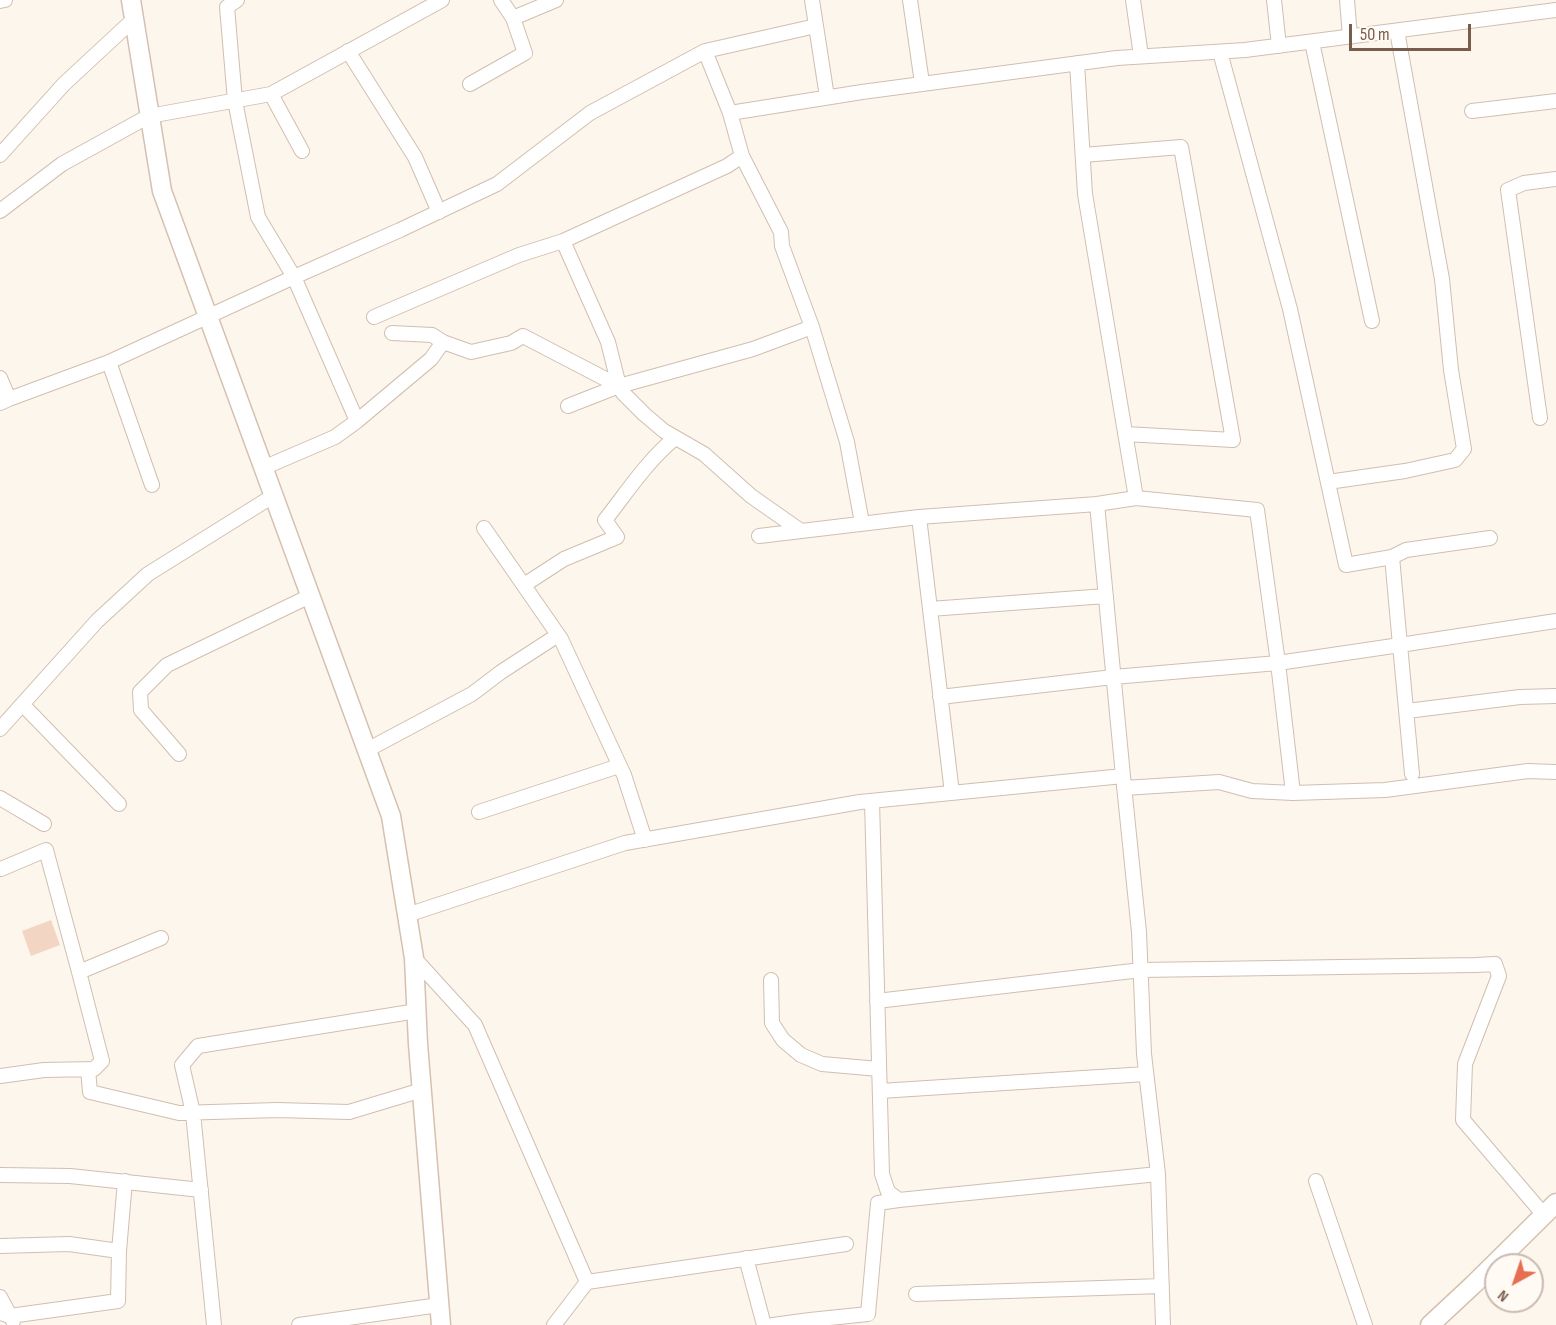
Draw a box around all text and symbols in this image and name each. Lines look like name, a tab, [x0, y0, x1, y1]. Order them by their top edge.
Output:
scale bar	[1352, 12, 1474, 50]
text: 50 m	[1360, 24, 1390, 45]
north arrow	[1484, 1253, 1544, 1313]
text: N	[1494, 1286, 1513, 1306]

